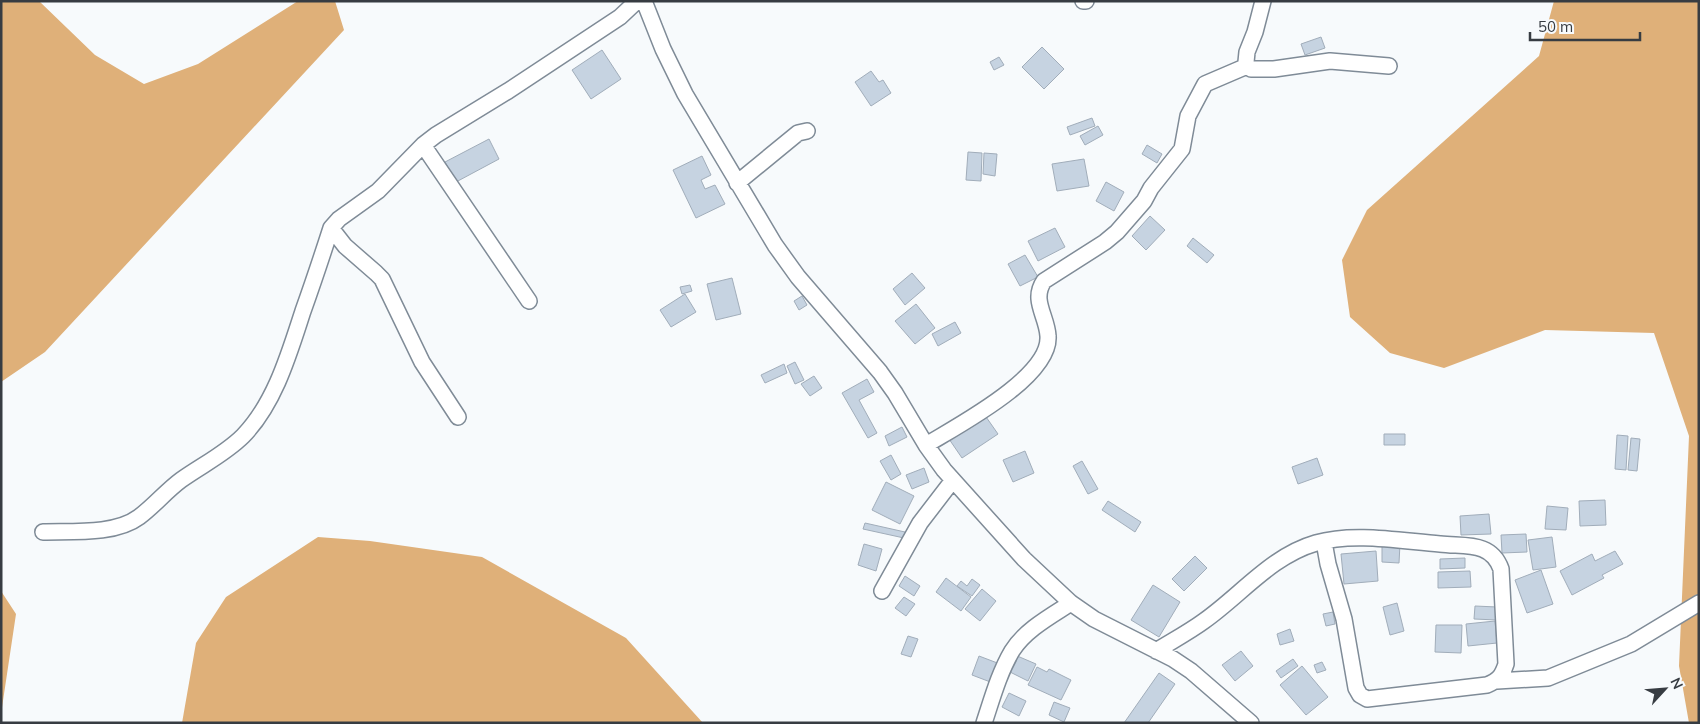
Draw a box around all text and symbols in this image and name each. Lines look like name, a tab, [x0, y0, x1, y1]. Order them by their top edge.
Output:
scale bar	[1530, 10, 1640, 42]
text: 50 m	[1538, 17, 1573, 36]
north arrow	[1640, 664, 1690, 714]
text: N	[1666, 675, 1687, 692]

